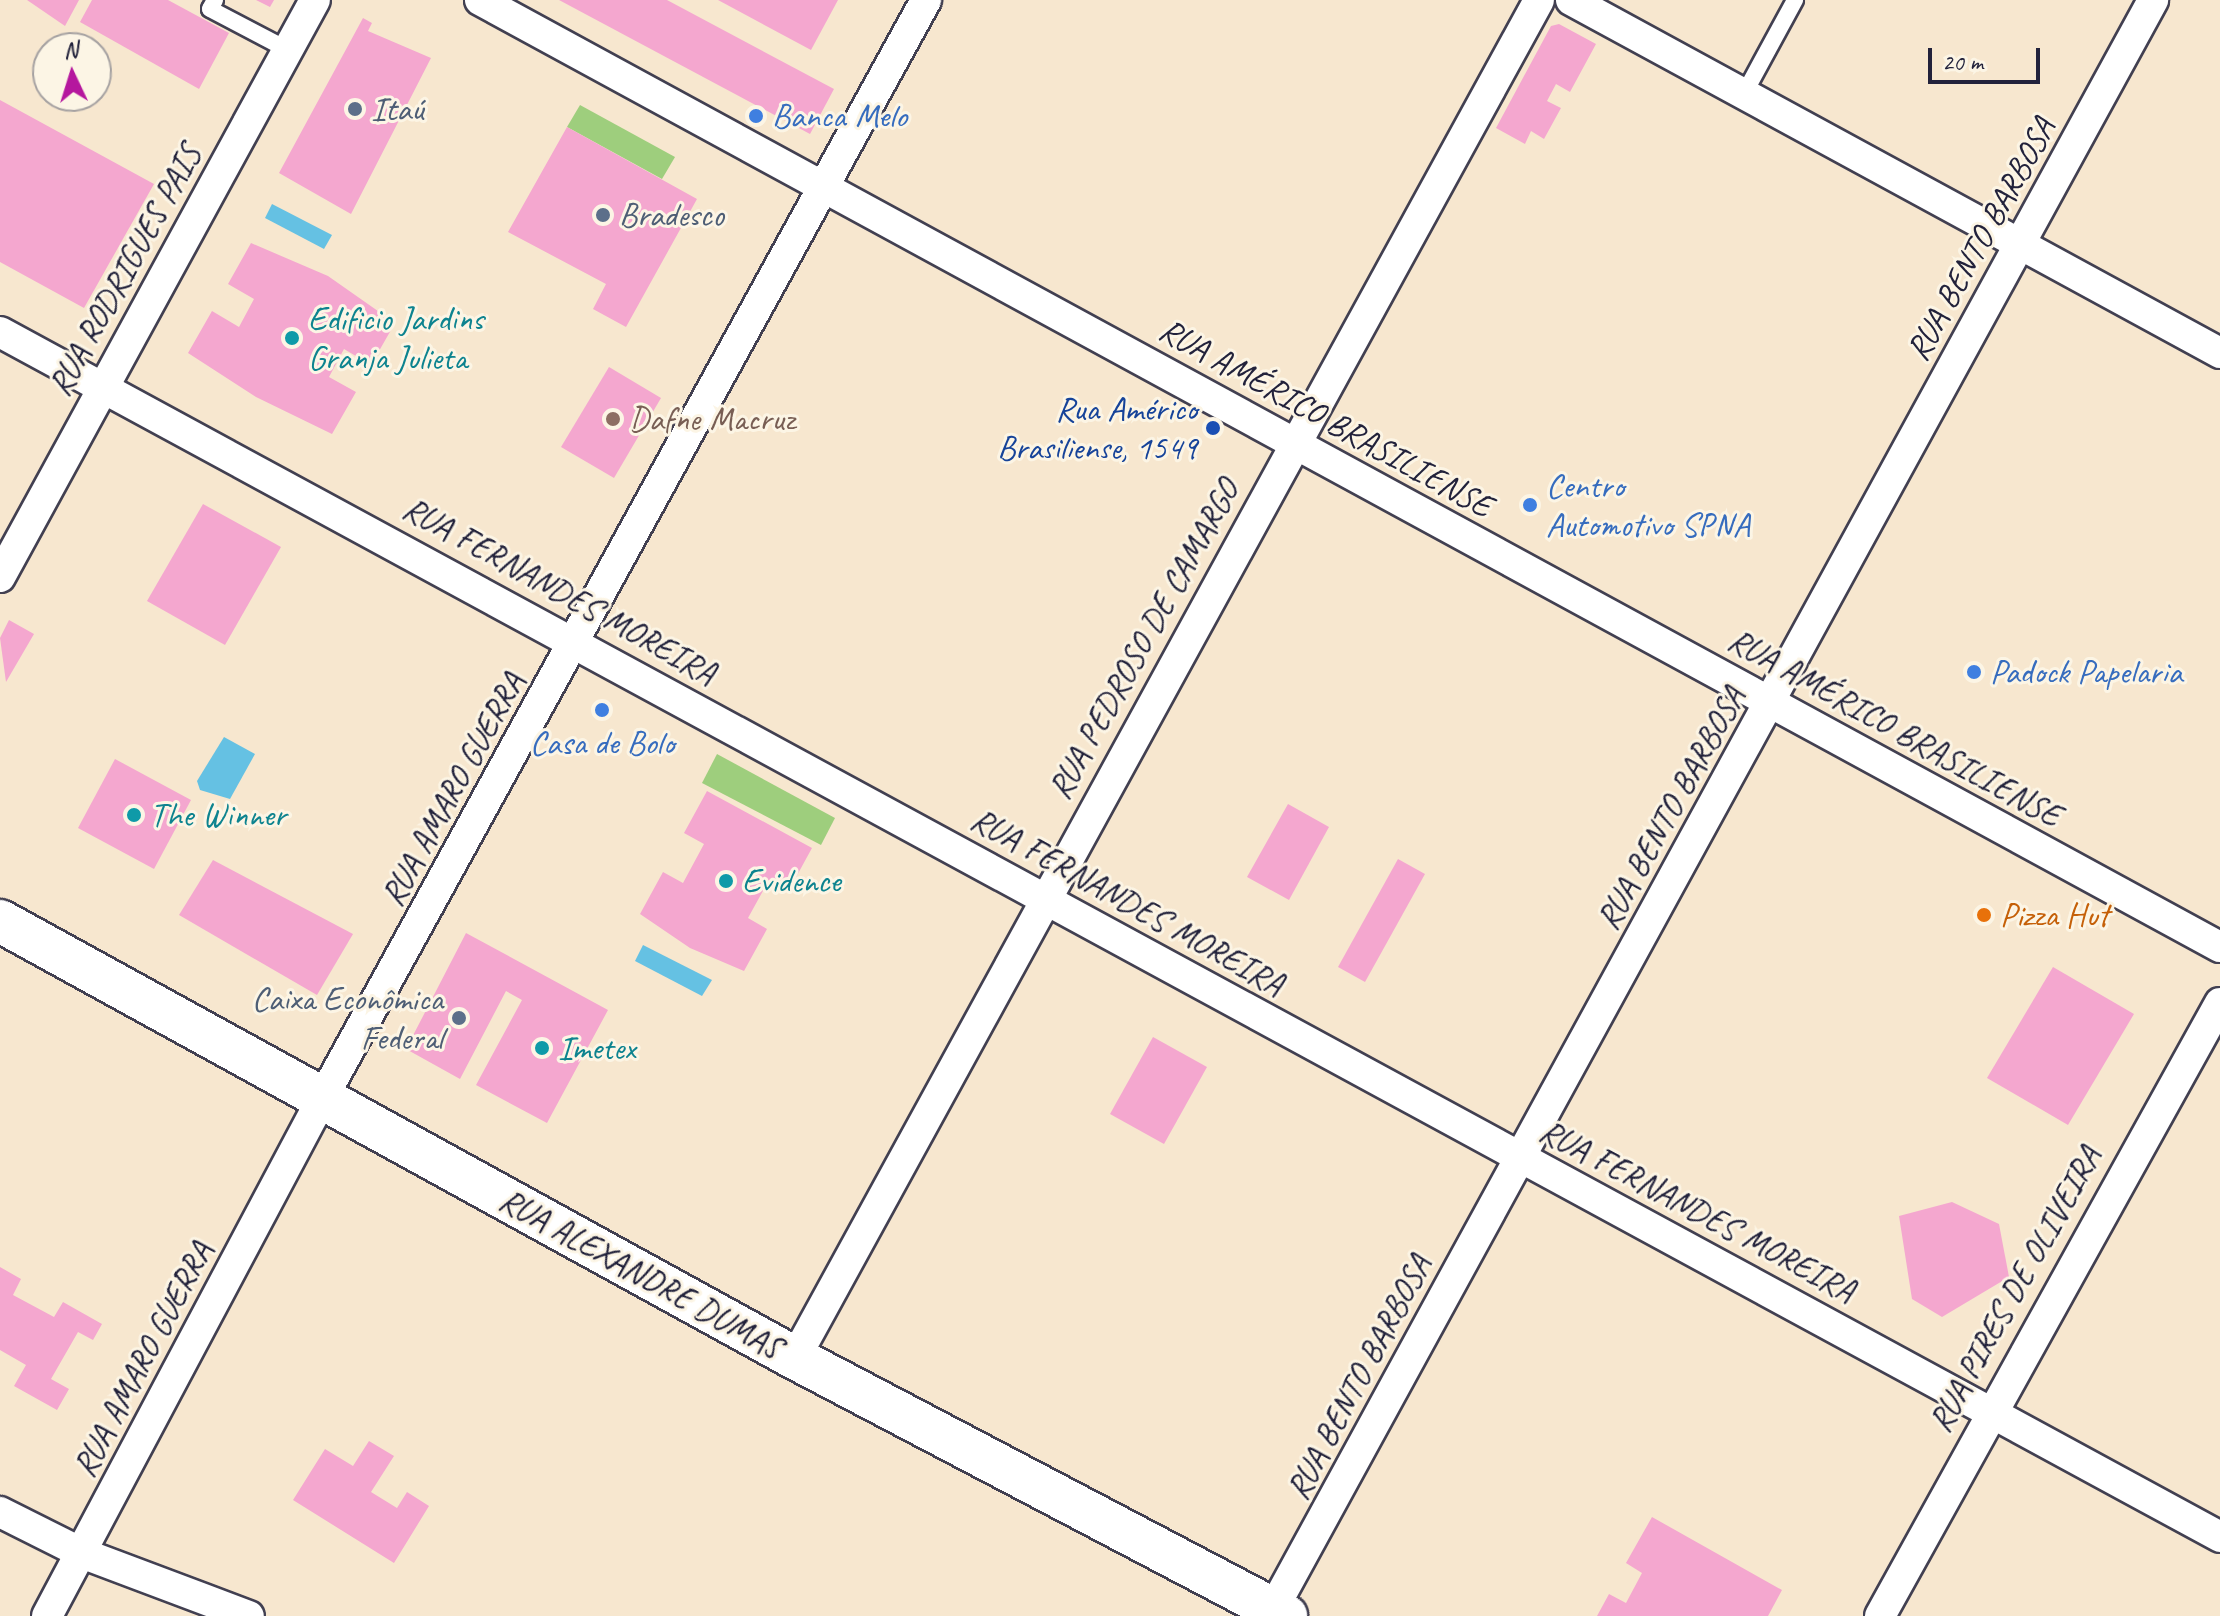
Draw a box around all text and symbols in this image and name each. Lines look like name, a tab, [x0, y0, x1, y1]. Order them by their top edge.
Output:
north arrow	[32, 32, 112, 112]
scale bar	[1932, 32, 2044, 82]
text: N	[63, 36, 78, 64]
text: 20 m	[1942, 47, 1983, 77]
place label: Itaú	[371, 89, 424, 129]
place label: Banca Melo	[772, 96, 907, 136]
marker: Itaú	[346, 100, 364, 118]
marker: Banca Melo	[747, 107, 765, 125]
street label: RUA BENTO BARBOSA	[1896, 110, 2064, 368]
street label: RUA RODRIGUES PAIS	[38, 138, 210, 402]
place label: Bradesco	[619, 195, 724, 235]
marker: Bradesco	[594, 206, 612, 224]
place label: Edificio Jardins Granja Julieta	[308, 298, 484, 378]
street label: RUA AMÉRICO BRASILIENSE	[1153, 309, 1499, 525]
marker: Edificio Jardins Granja Julieta	[283, 329, 301, 347]
place label: Rua Américo Brasiliense, 1549	[997, 388, 1197, 468]
place label: Dafne Macruz	[629, 399, 795, 439]
marker: Dafne Macruz	[604, 410, 622, 428]
marker: Rua Américo Brasiliense, 1549	[1204, 419, 1222, 437]
place label: Centro Automotivo SPNA	[1546, 465, 1750, 544]
street label: RUA PEDROSO DE CAMARGO	[1039, 473, 1247, 805]
street label: RUA FERNANDES MOREIRA	[396, 487, 724, 693]
marker: Centro Automotivo SPNA	[1521, 496, 1539, 514]
street label: RUA AMÉRICO BRASILIENSE	[1722, 619, 2068, 835]
place label: Padock Papelaria	[1990, 652, 2182, 692]
marker: Padock Papelaria	[1965, 663, 1983, 681]
street label: RUA AMARO GUERRA	[371, 665, 533, 913]
street label: RUA BENTO BARBOSA	[1586, 679, 1754, 937]
marker: Casa de Bolo	[593, 701, 611, 719]
place label: Casa de Bolo	[530, 723, 674, 763]
place label: The Winner	[150, 795, 287, 835]
street label: RUA FERNANDES MOREIRA	[964, 798, 1292, 1004]
marker: The Winner	[125, 806, 143, 824]
place label: Evidence	[742, 861, 840, 901]
marker: Evidence	[717, 872, 735, 890]
place label: Pizza Hut	[2000, 895, 2109, 935]
marker: Pizza Hut	[1975, 906, 1993, 924]
place label: Caixa Econômica Federal	[252, 978, 443, 1058]
marker: Caixa Econômica Federal	[450, 1009, 468, 1027]
place label: Imetex	[558, 1028, 636, 1068]
marker: Imetex	[533, 1039, 551, 1057]
street label: RUA FERNANDES MOREIRA	[1533, 1109, 1863, 1311]
street label: RUA PIRES DE OLIVEIRA	[1919, 1139, 2109, 1439]
street label: RUA ALEXANDRE DUMAS	[493, 1179, 789, 1367]
street label: RUA AMARO GUERRA	[63, 1234, 221, 1484]
street label: RUA BENTO BARBOSA	[1276, 1247, 1440, 1507]

